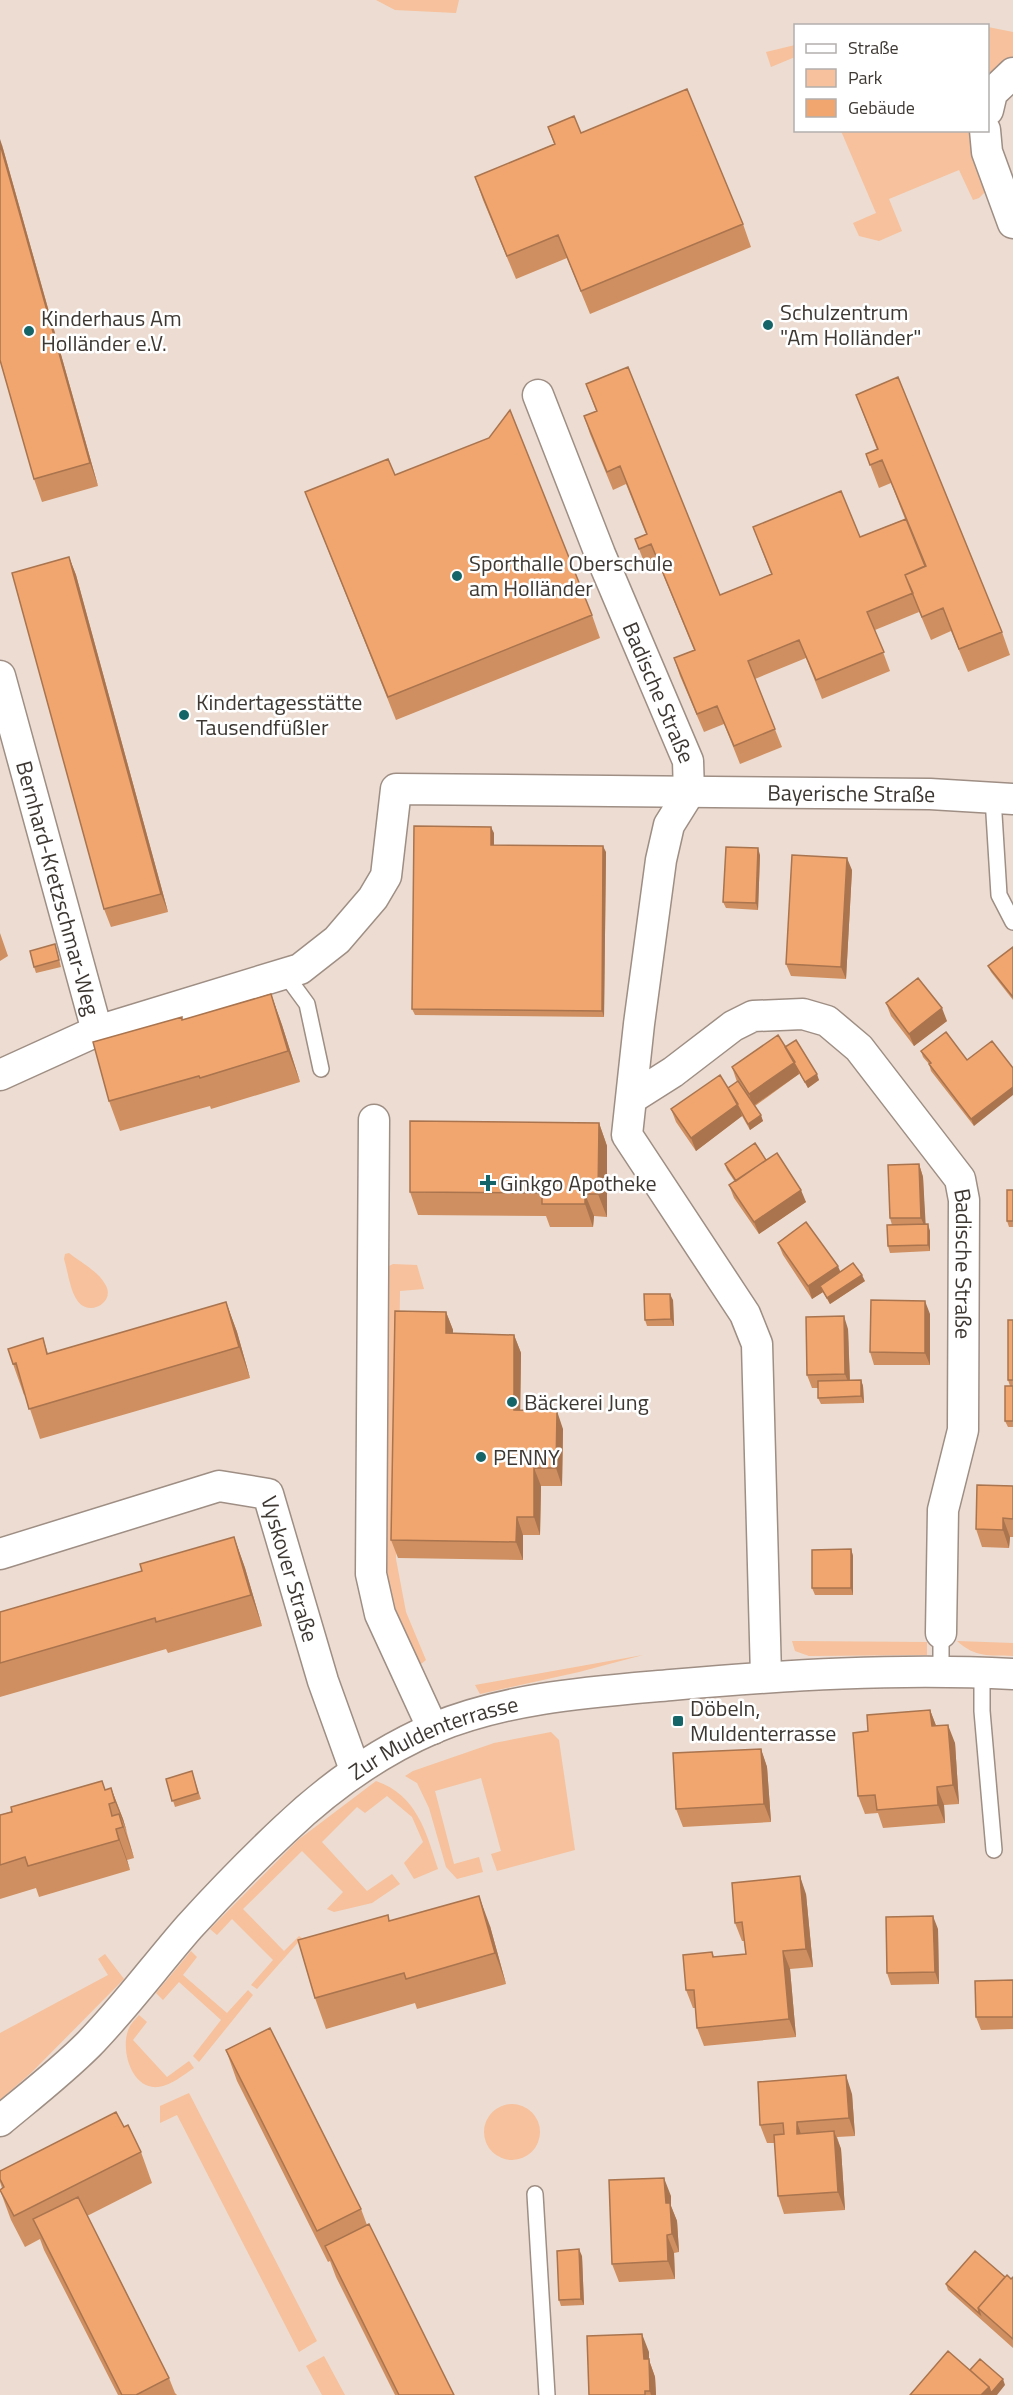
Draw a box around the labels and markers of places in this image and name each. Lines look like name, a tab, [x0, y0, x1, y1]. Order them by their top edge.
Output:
place label: Schulzentrum "Am Holländer"	[780, 295, 922, 354]
place label: Kinderhaus Am Holländer e.V.	[41, 301, 182, 360]
marker: Schulzentrum "Am Holländer"	[761, 318, 775, 332]
marker: Kinderhaus Am Holländer e.V.	[22, 324, 36, 338]
place label: Sporthalle Oberschule am Holländer	[469, 546, 673, 605]
marker: Sporthalle Oberschule am Holländer	[450, 569, 464, 583]
place label: Kindertagesstätte Tausendfüßler	[196, 685, 362, 744]
marker: Kindertagesstätte Tausendfüßler	[177, 708, 191, 722]
place label: Ginkgo Apotheke	[500, 1166, 657, 1200]
marker: Ginkgo Apotheke	[481, 1176, 495, 1190]
place label: Bäckerei Jung	[524, 1385, 649, 1419]
marker: Bäckerei Jung	[505, 1395, 519, 1409]
place label: PENNY	[493, 1440, 560, 1474]
marker: PENNY	[474, 1450, 488, 1464]
place label: Döbeln, Muldenterrasse	[690, 1691, 836, 1750]
marker: Döbeln, Muldenterrasse	[671, 1714, 685, 1728]

